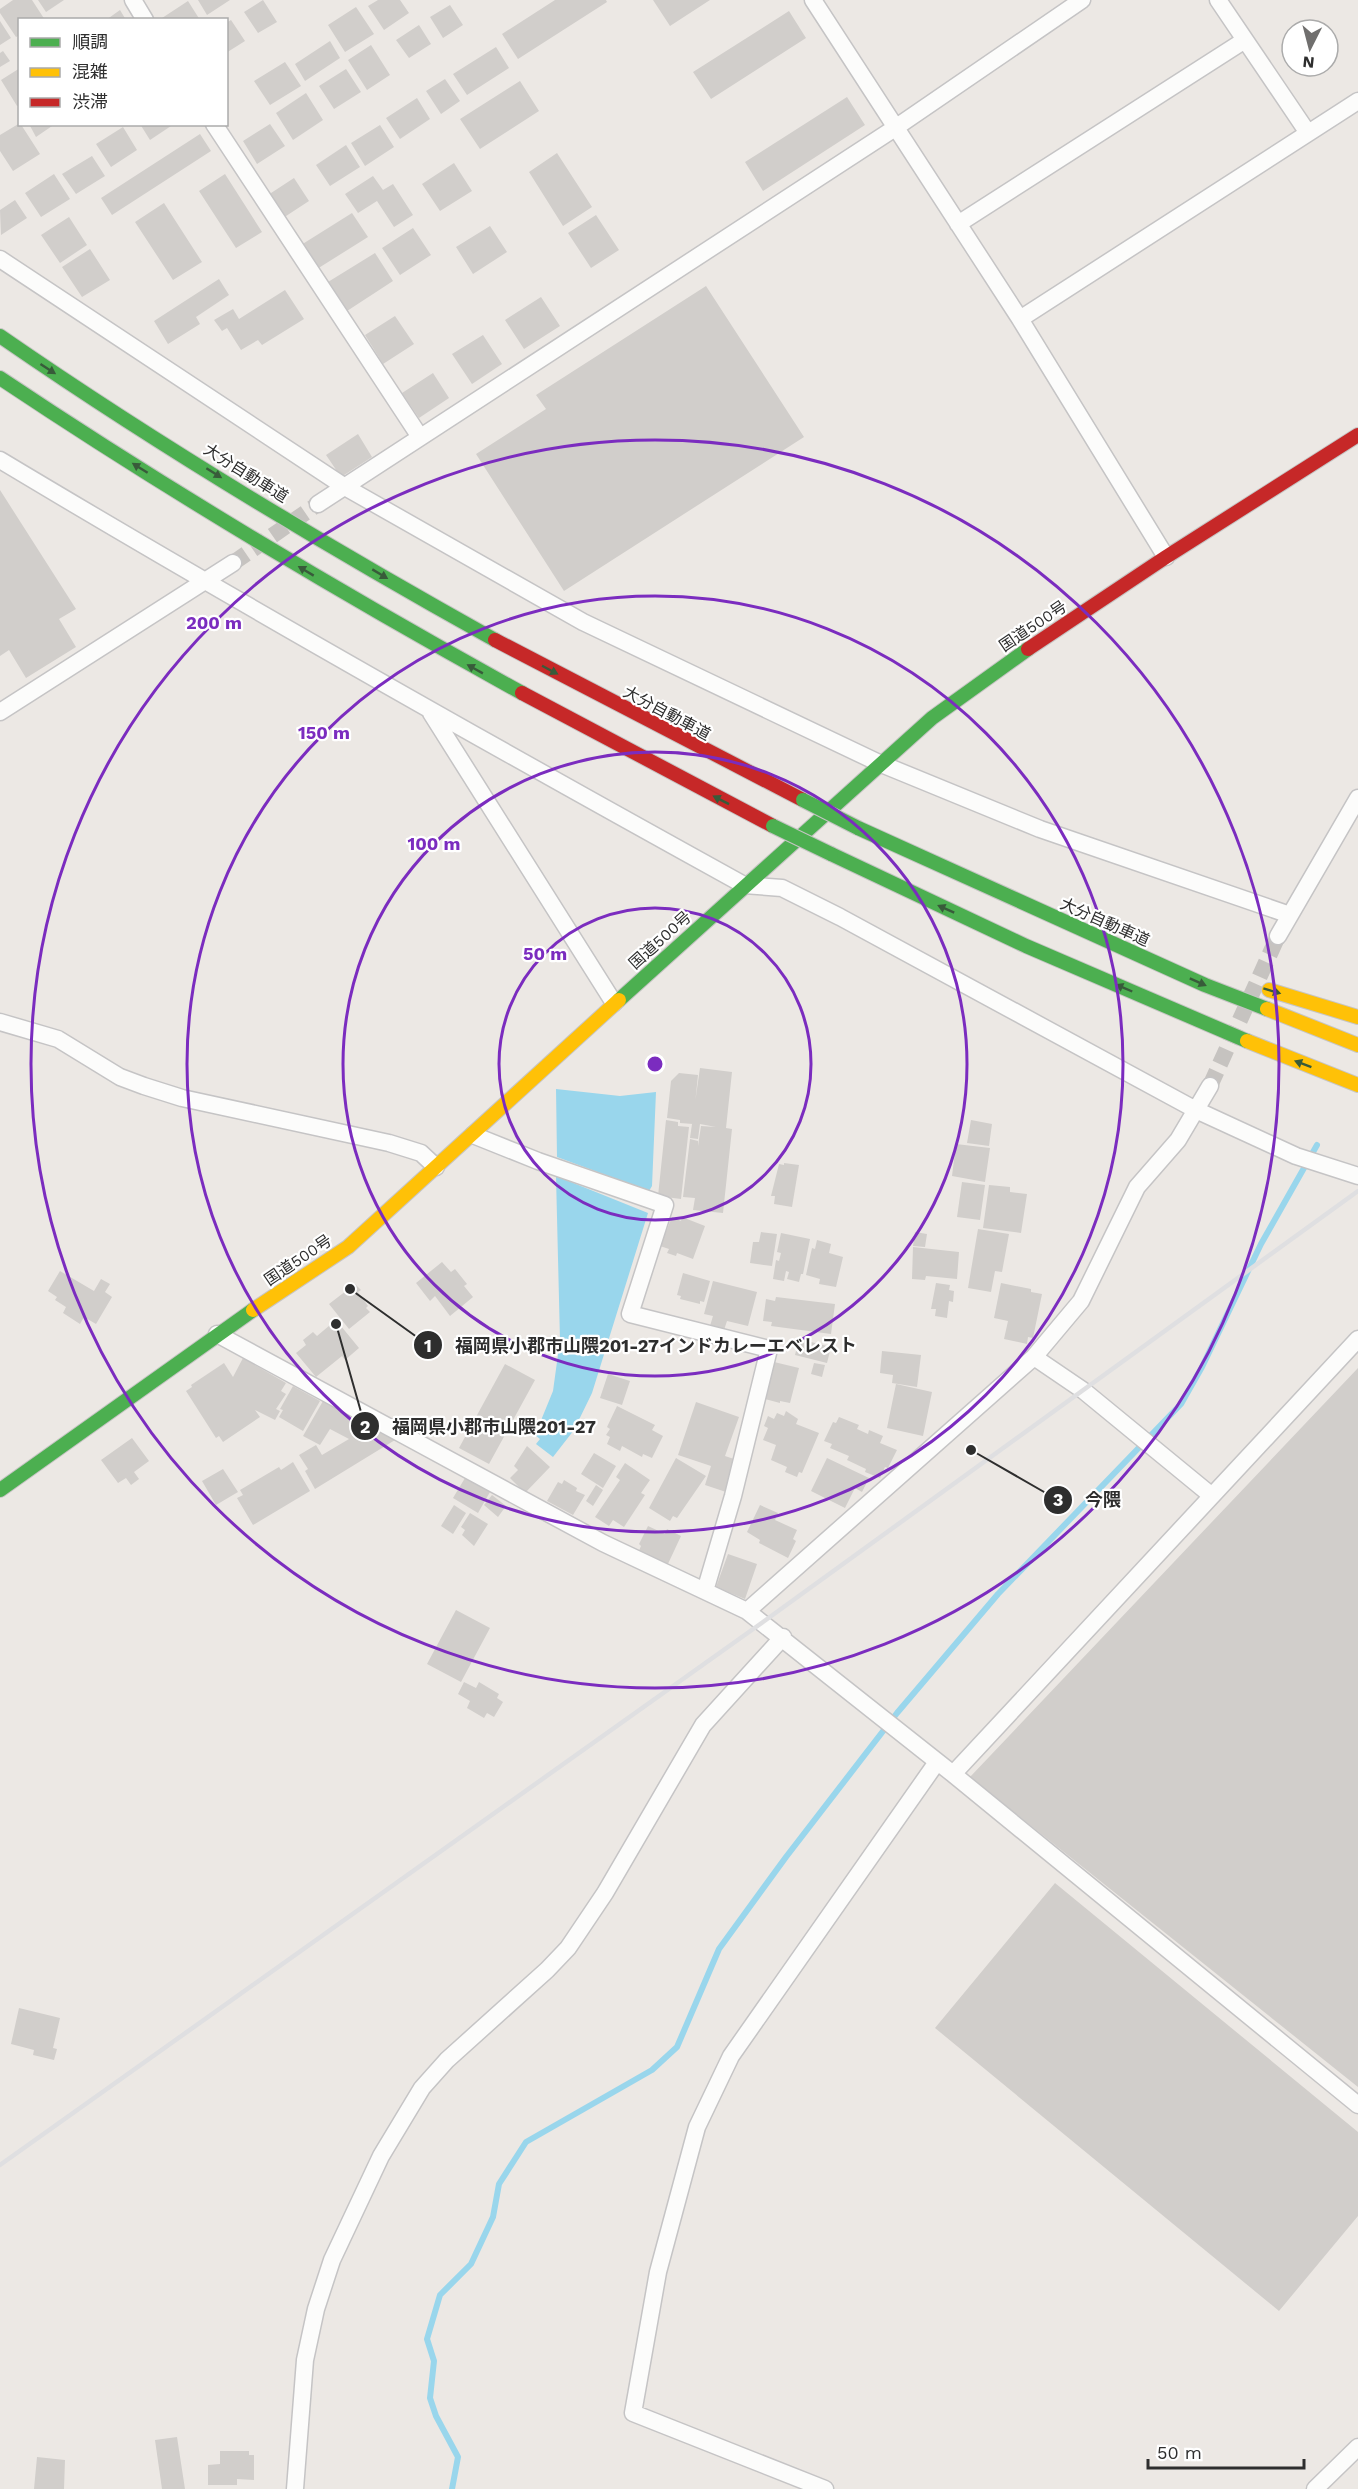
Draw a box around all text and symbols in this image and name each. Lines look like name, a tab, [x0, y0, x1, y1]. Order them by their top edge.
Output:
legend	[18, 18, 228, 126]
north arrow	[1280, 18, 1340, 78]
text: 順調	[72, 31, 108, 52]
text: N	[1302, 52, 1315, 72]
text: 混雑	[72, 61, 108, 82]
text: 渋滞	[72, 91, 108, 112]
one-way arrow	[40, 363, 56, 375]
street label: 大分自動車道	[200, 440, 292, 506]
one-way arrow	[132, 463, 149, 474]
one-way arrow	[206, 467, 222, 478]
one-way arrow	[298, 566, 314, 577]
one-way arrow	[372, 569, 388, 580]
street label: 国道500号	[996, 597, 1070, 655]
text: 200 m	[186, 612, 242, 633]
one-way arrow	[466, 664, 483, 674]
one-way arrow	[542, 665, 559, 675]
street label: 大分自動車道	[620, 682, 714, 744]
text: 150 m	[298, 722, 350, 743]
one-way arrow	[713, 795, 730, 804]
text: 100 m	[407, 833, 461, 854]
street label: 大分自動車道	[1057, 894, 1153, 950]
one-way arrow	[936, 904, 954, 914]
street label: 国道500号	[625, 907, 695, 973]
text: 50 m	[523, 943, 567, 964]
one-way arrow	[1189, 977, 1207, 987]
one-way arrow	[1115, 983, 1133, 992]
one-way arrow	[1263, 987, 1281, 996]
centre of rings	[645, 1054, 665, 1074]
one-way arrow	[1294, 1059, 1312, 1069]
street label: 国道500号	[261, 1231, 335, 1289]
callout: 福岡県小郡市山隈201-27インドカレーエベレスト	[413, 1327, 869, 1363]
text: 1	[424, 1335, 432, 1356]
text: 福岡県小郡市山隈201-27インドカレーエベレスト	[455, 1335, 857, 1356]
callout: 福岡県小郡市山隈201-27	[350, 1408, 608, 1444]
text: 2	[360, 1416, 370, 1437]
text: 福岡県小郡市山隈201-27	[392, 1416, 596, 1437]
callout: 今隈	[1043, 1482, 1133, 1518]
text: 3	[1053, 1489, 1063, 1510]
text: 今隈	[1085, 1489, 1121, 1510]
scale bar	[1148, 2432, 1304, 2470]
text: 50 m	[1157, 2442, 1202, 2463]

